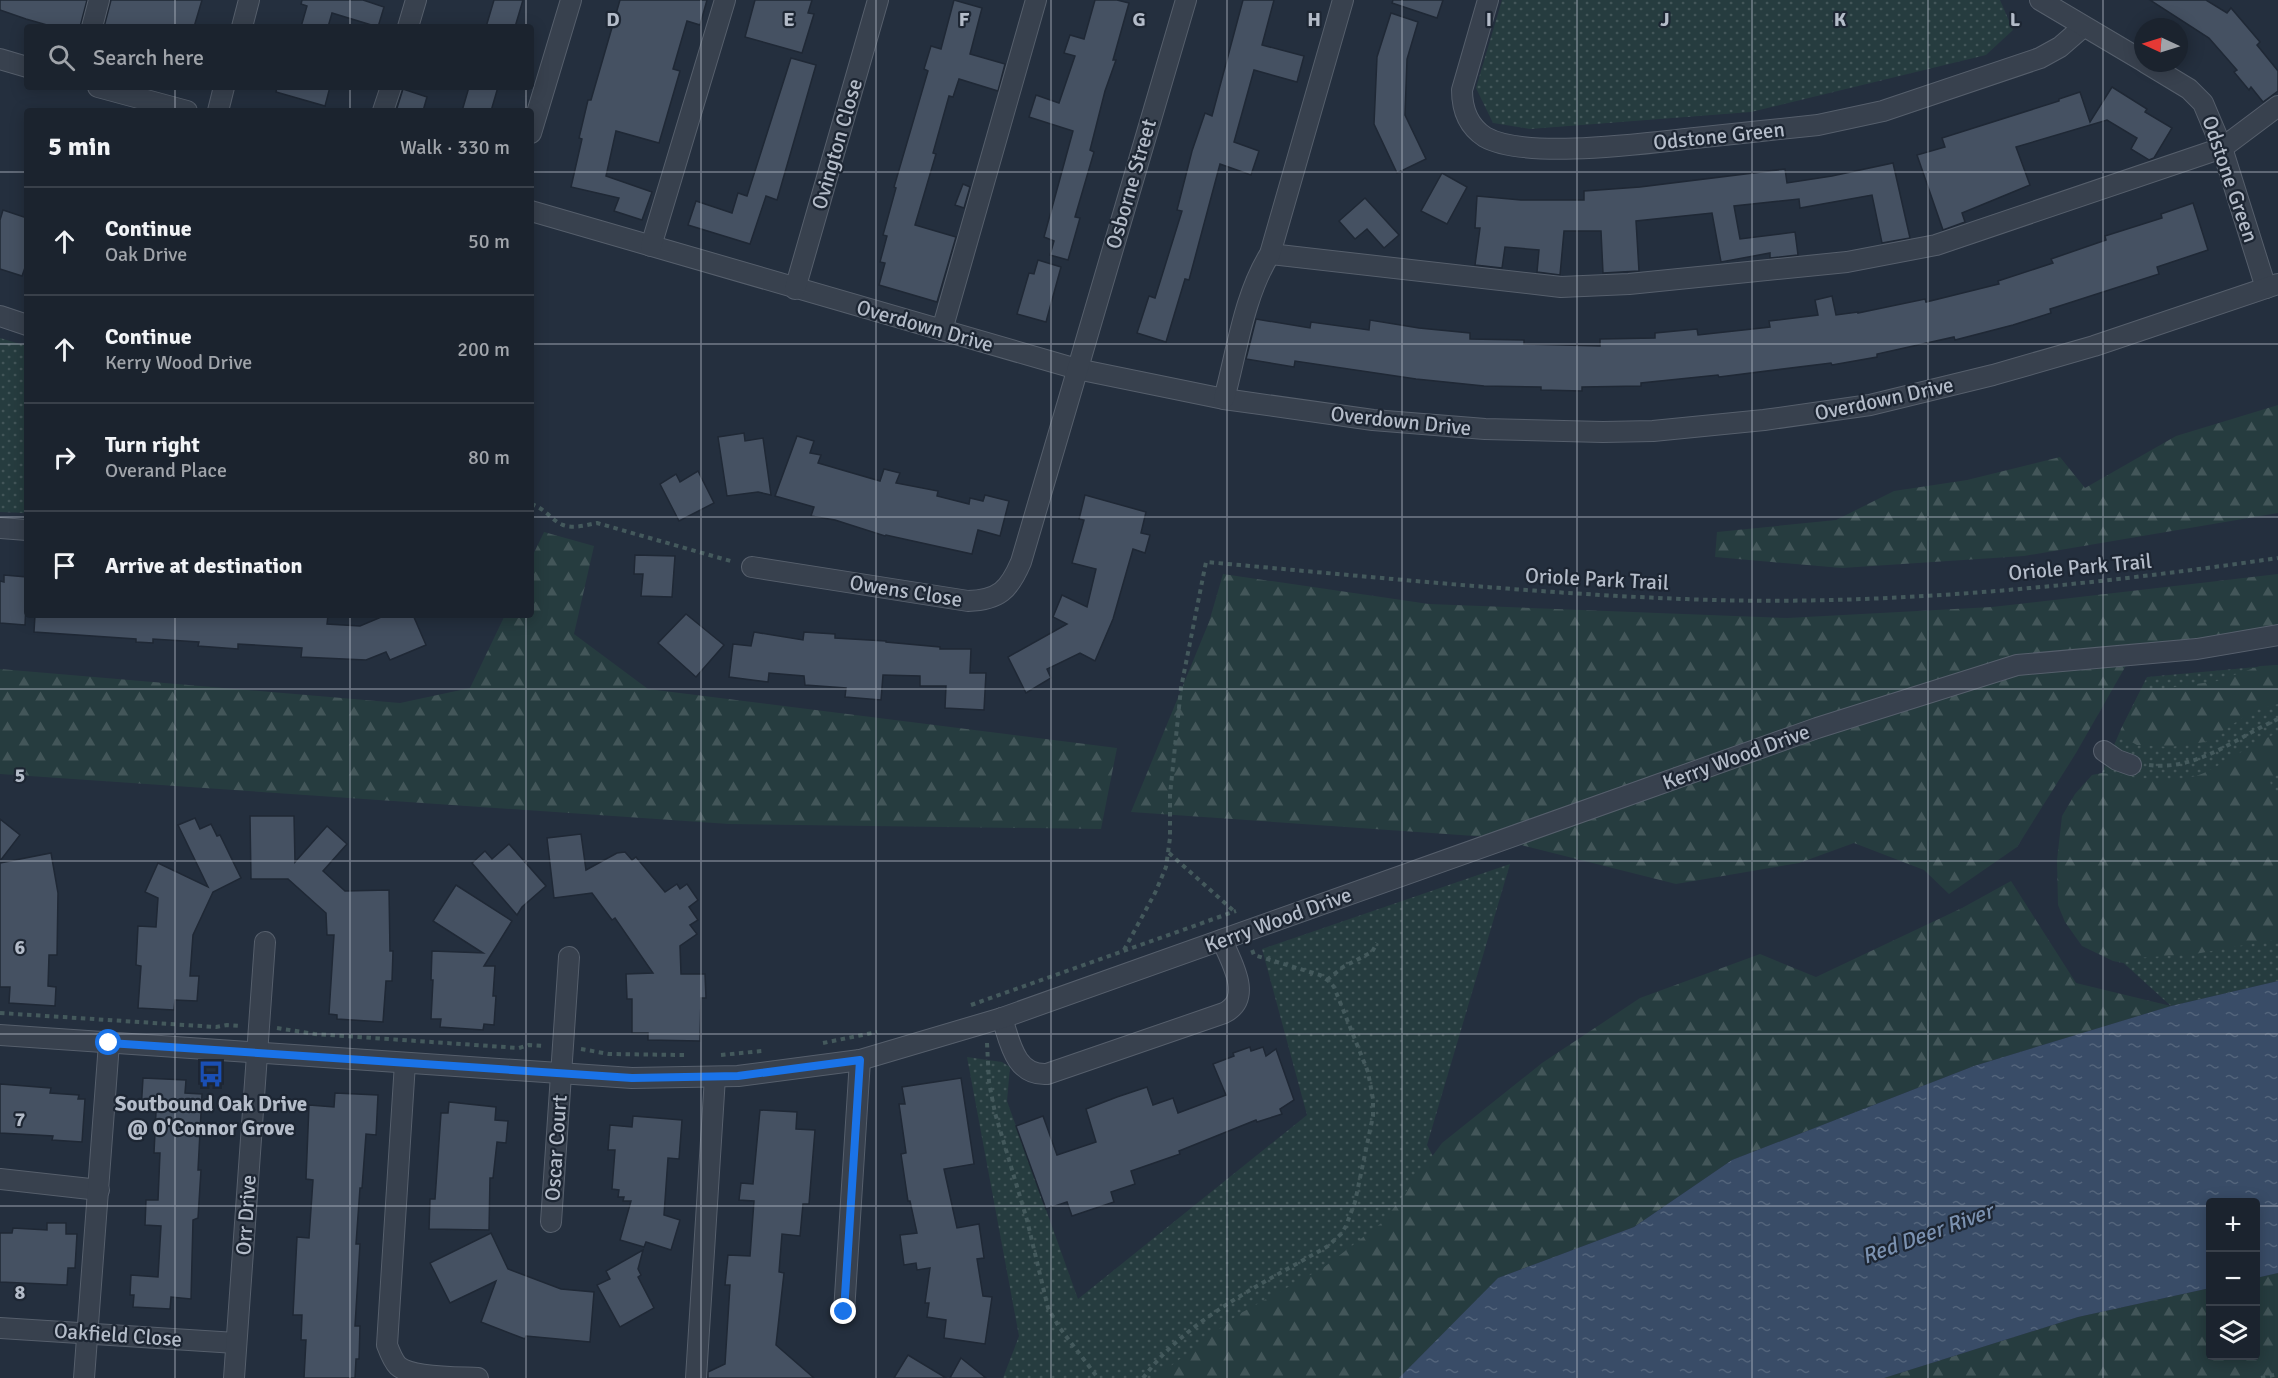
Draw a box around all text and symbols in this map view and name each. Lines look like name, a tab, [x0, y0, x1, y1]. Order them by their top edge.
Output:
text: D	[606, 7, 620, 32]
text: E	[783, 7, 795, 32]
text: F	[959, 7, 970, 32]
text: G	[1132, 7, 1146, 32]
text: H	[1307, 7, 1321, 32]
text: I	[1486, 7, 1492, 32]
text: J	[1660, 7, 1670, 32]
text: K	[1834, 7, 1847, 32]
text: L	[2010, 7, 2021, 32]
north arrow	[2134, 18, 2188, 72]
search box	[24, 24, 534, 90]
icon: search	[45, 41, 78, 74]
text: Search here	[93, 44, 204, 71]
street label: Ovington Close	[806, 76, 868, 212]
street label: Odstone Green	[2196, 112, 2264, 246]
street label: Osborne Street	[1100, 116, 1162, 252]
street label: Odstone Green	[1652, 116, 1786, 156]
text: 5 min	[48, 131, 111, 163]
text: Walk · 330 m	[400, 135, 510, 160]
text: Continue	[105, 215, 192, 242]
icon: ahead	[48, 225, 81, 258]
text: 50 m	[468, 229, 510, 254]
text: Oak Drive	[105, 242, 187, 267]
street label: Overdown Drive	[854, 294, 996, 358]
text: Continue	[105, 323, 192, 350]
icon: ahead	[48, 333, 81, 366]
text: 200 m	[457, 337, 510, 362]
text: Kerry Wood Drive	[105, 350, 252, 375]
street label: Overdown Drive	[1812, 372, 1956, 426]
street label: Overdown Drive	[1329, 401, 1473, 441]
text: Turn right	[105, 431, 200, 458]
icon: right	[48, 441, 81, 474]
text: 80 m	[468, 445, 510, 470]
text: Overand Place	[105, 458, 227, 483]
street label: Oriole Park Trail	[2007, 548, 2153, 586]
icon: arrive	[48, 549, 81, 582]
text: Arrive at destination	[105, 552, 302, 579]
street label: Oriole Park Trail	[1524, 562, 1670, 596]
street label: Owens Close	[848, 569, 964, 613]
street label: Kerry Wood Drive	[1659, 718, 1813, 796]
text: 5	[15, 763, 25, 788]
street label: Kerry Wood Drive	[1201, 881, 1355, 959]
text: 6	[15, 935, 26, 960]
route start	[95, 1029, 121, 1055]
bus stop icon: Soutbound Oak Drive @ O'Connor Grove	[196, 1059, 226, 1089]
place label: Soutbound Oak Drive @ O'Connor Grove	[115, 1091, 307, 1141]
street label: Oscar Court	[539, 1094, 573, 1202]
text: 7	[15, 1107, 26, 1132]
street label: Orr Drive	[230, 1174, 262, 1256]
water label: Red Deer River	[1858, 1196, 1999, 1270]
map controls	[2206, 1198, 2260, 1360]
button: +	[2206, 1198, 2260, 1252]
button: −	[2206, 1252, 2260, 1306]
text: 8	[15, 1280, 26, 1305]
route end	[830, 1298, 856, 1324]
button: layers	[2206, 1306, 2260, 1360]
street label: Oakfield Close	[53, 1318, 183, 1352]

